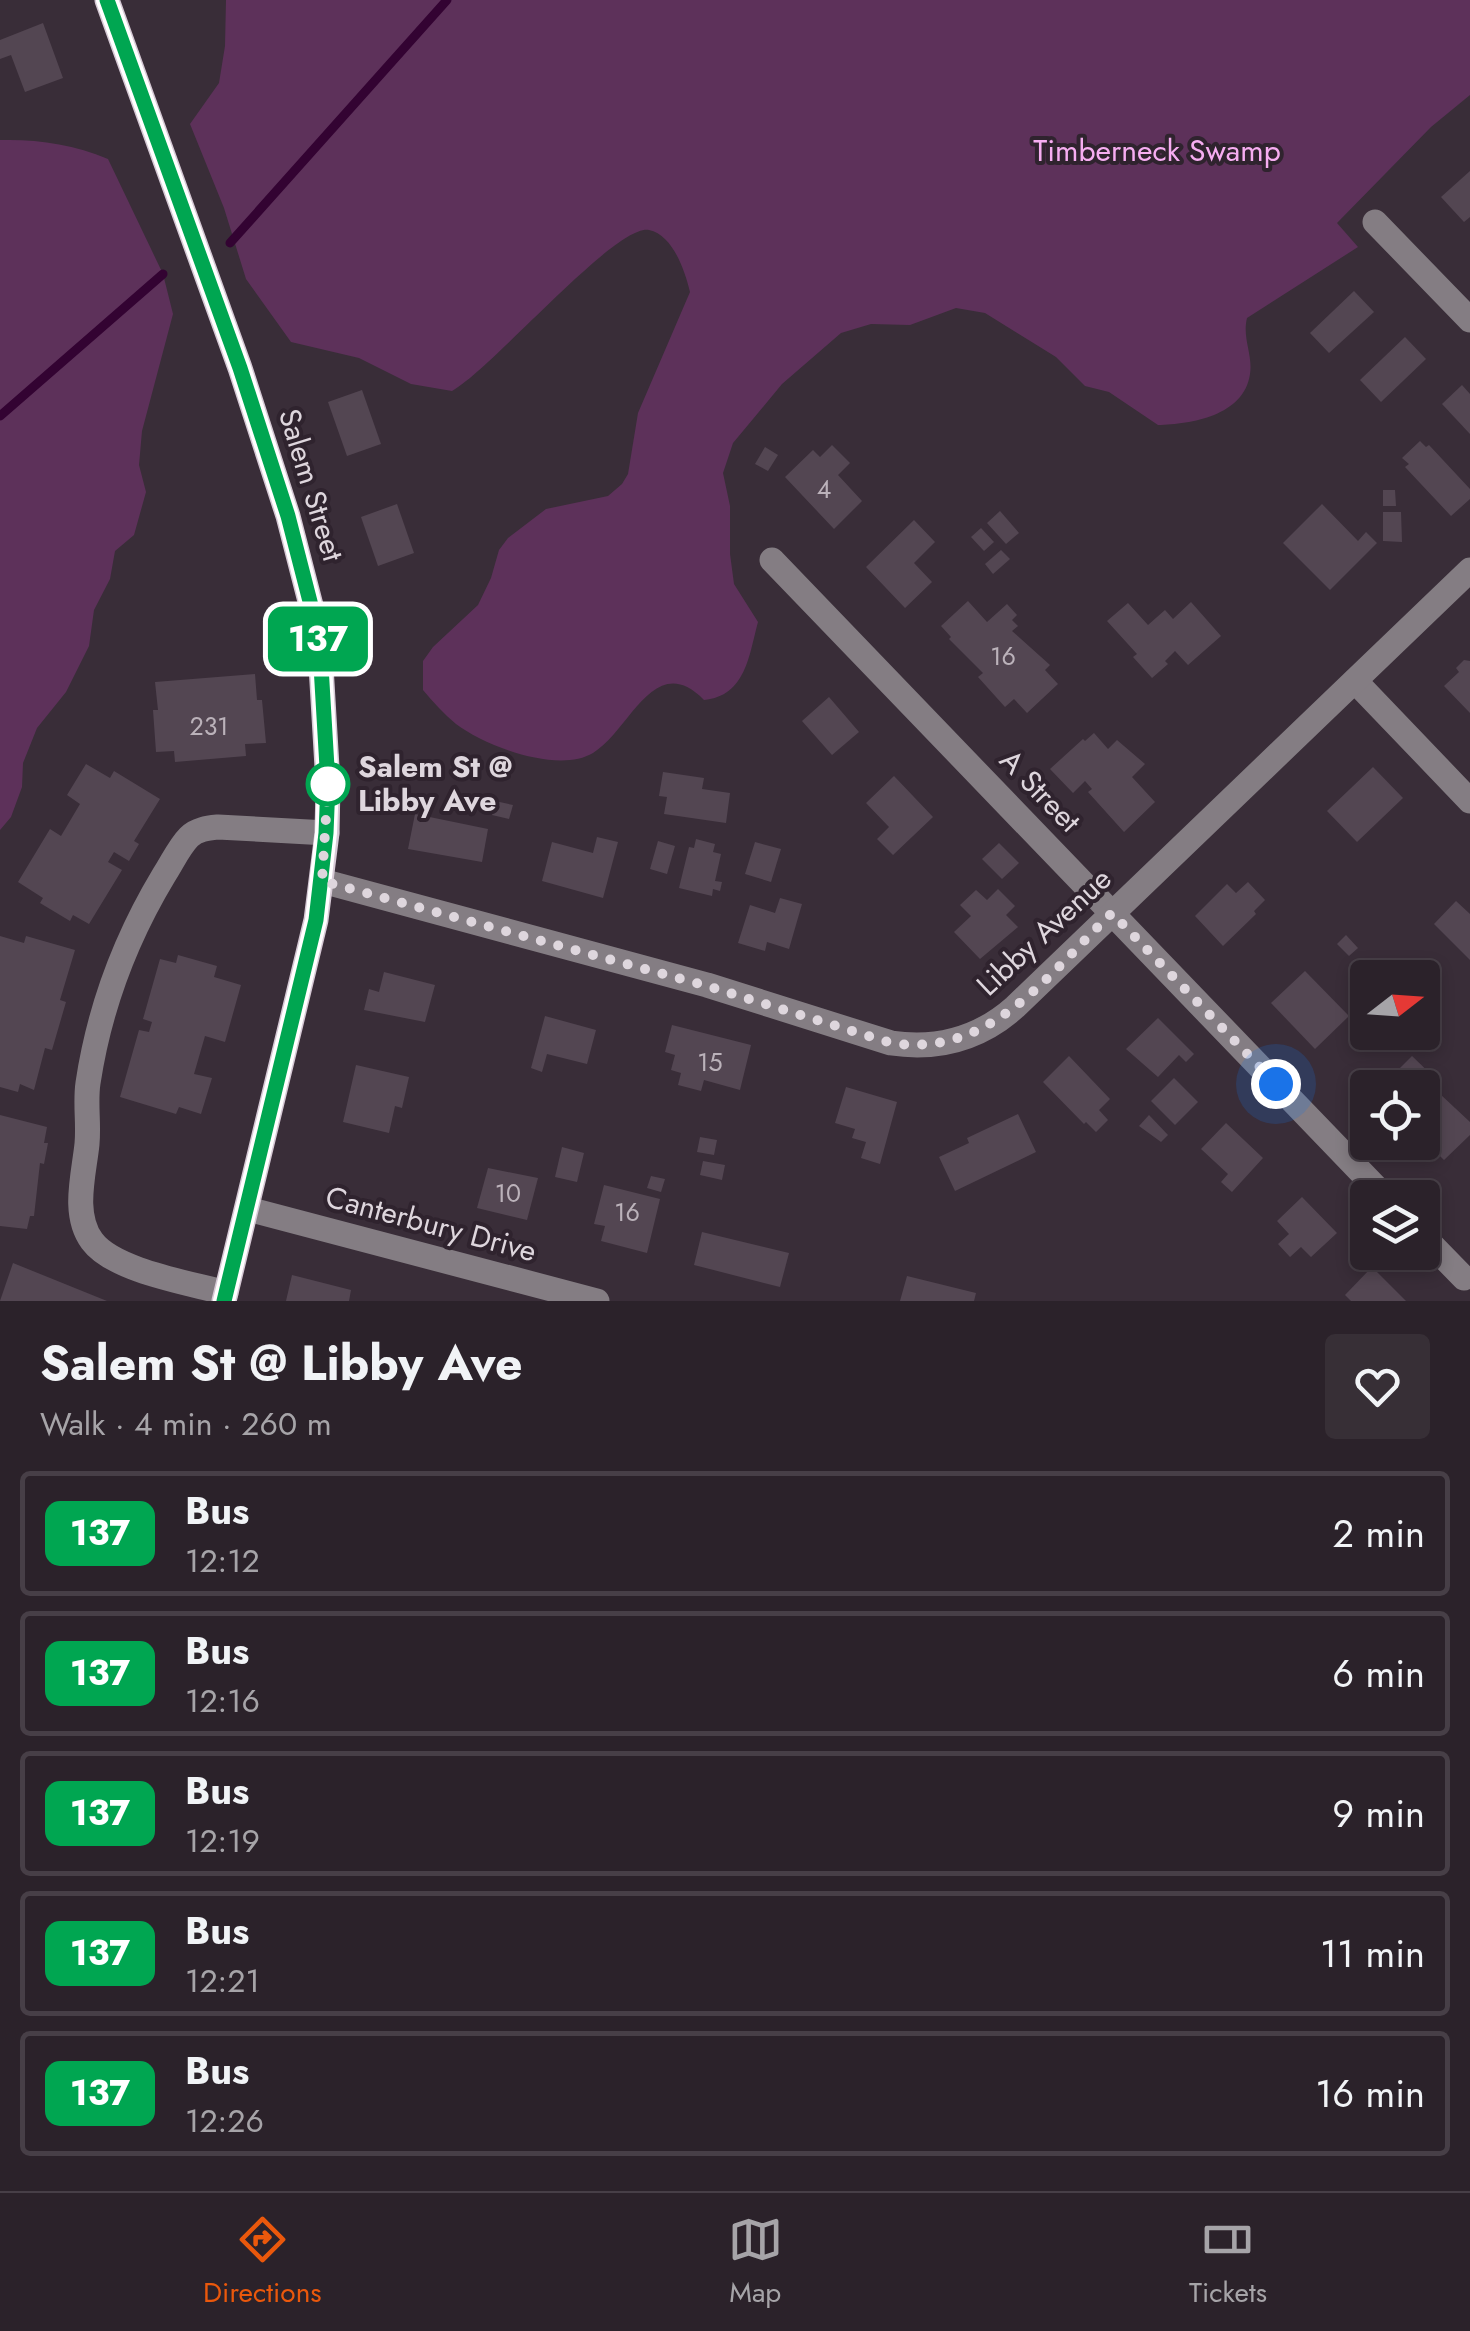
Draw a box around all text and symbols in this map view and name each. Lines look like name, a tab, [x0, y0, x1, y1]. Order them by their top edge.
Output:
park label: Timberneck Swamp	[1033, 129, 1281, 172]
street label: Salem Street	[268, 403, 355, 567]
house number: 4	[817, 471, 831, 507]
line badge: 137	[260, 606, 376, 672]
text: 137	[288, 614, 348, 664]
house number: 16	[990, 638, 1016, 674]
house number: 231	[189, 708, 229, 744]
street label: A Street	[990, 740, 1091, 842]
place label: Salem St @ Libby Ave	[358, 745, 512, 822]
marker: Salem St @ Libby Ave	[307, 763, 349, 805]
street label: Libby Avenue	[967, 858, 1121, 1006]
north arrow	[1350, 960, 1440, 1050]
map controls	[1350, 960, 1440, 1270]
house number: 15	[697, 1044, 723, 1080]
your location	[1251, 1059, 1301, 1109]
button: locate	[1350, 1070, 1440, 1160]
street label: Canterbury Drive	[321, 1175, 541, 1272]
house number: 10	[495, 1175, 521, 1211]
button: layers	[1350, 1180, 1440, 1270]
house number: 16	[614, 1194, 640, 1230]
text: Salem St @ Libby Ave	[40, 1329, 523, 1398]
button: heart	[1325, 1334, 1430, 1439]
text: Walk · 4 min · 260 m	[40, 1401, 332, 1447]
text: Bus	[185, 1483, 249, 1538]
text: 2 min	[1333, 1506, 1425, 1561]
text: 137	[70, 1508, 130, 1558]
text: 12:12	[185, 1538, 260, 1584]
text: Bus	[185, 1623, 249, 1678]
text: 6 min	[1332, 1646, 1425, 1701]
text: 137	[70, 1648, 130, 1698]
text: 12:16	[185, 1678, 260, 1724]
text: Bus	[185, 1763, 249, 1818]
text: 9 min	[1332, 1786, 1425, 1841]
text: 137	[70, 1788, 130, 1838]
text: 12:19	[185, 1818, 260, 1864]
text: Bus	[185, 1903, 249, 1958]
text: 11 min	[1320, 1926, 1425, 1981]
text: 137	[70, 1928, 130, 1978]
text: 12:21	[185, 1958, 260, 2004]
text: Bus	[185, 2043, 249, 2098]
text: 16 min	[1315, 2066, 1425, 2121]
text: 137	[70, 2068, 130, 2118]
text: 12:26	[185, 2098, 264, 2144]
tab: Directions	[203, 2212, 322, 2313]
tab: Map	[728, 2212, 783, 2313]
tab: Tickets	[1189, 2212, 1267, 2313]

